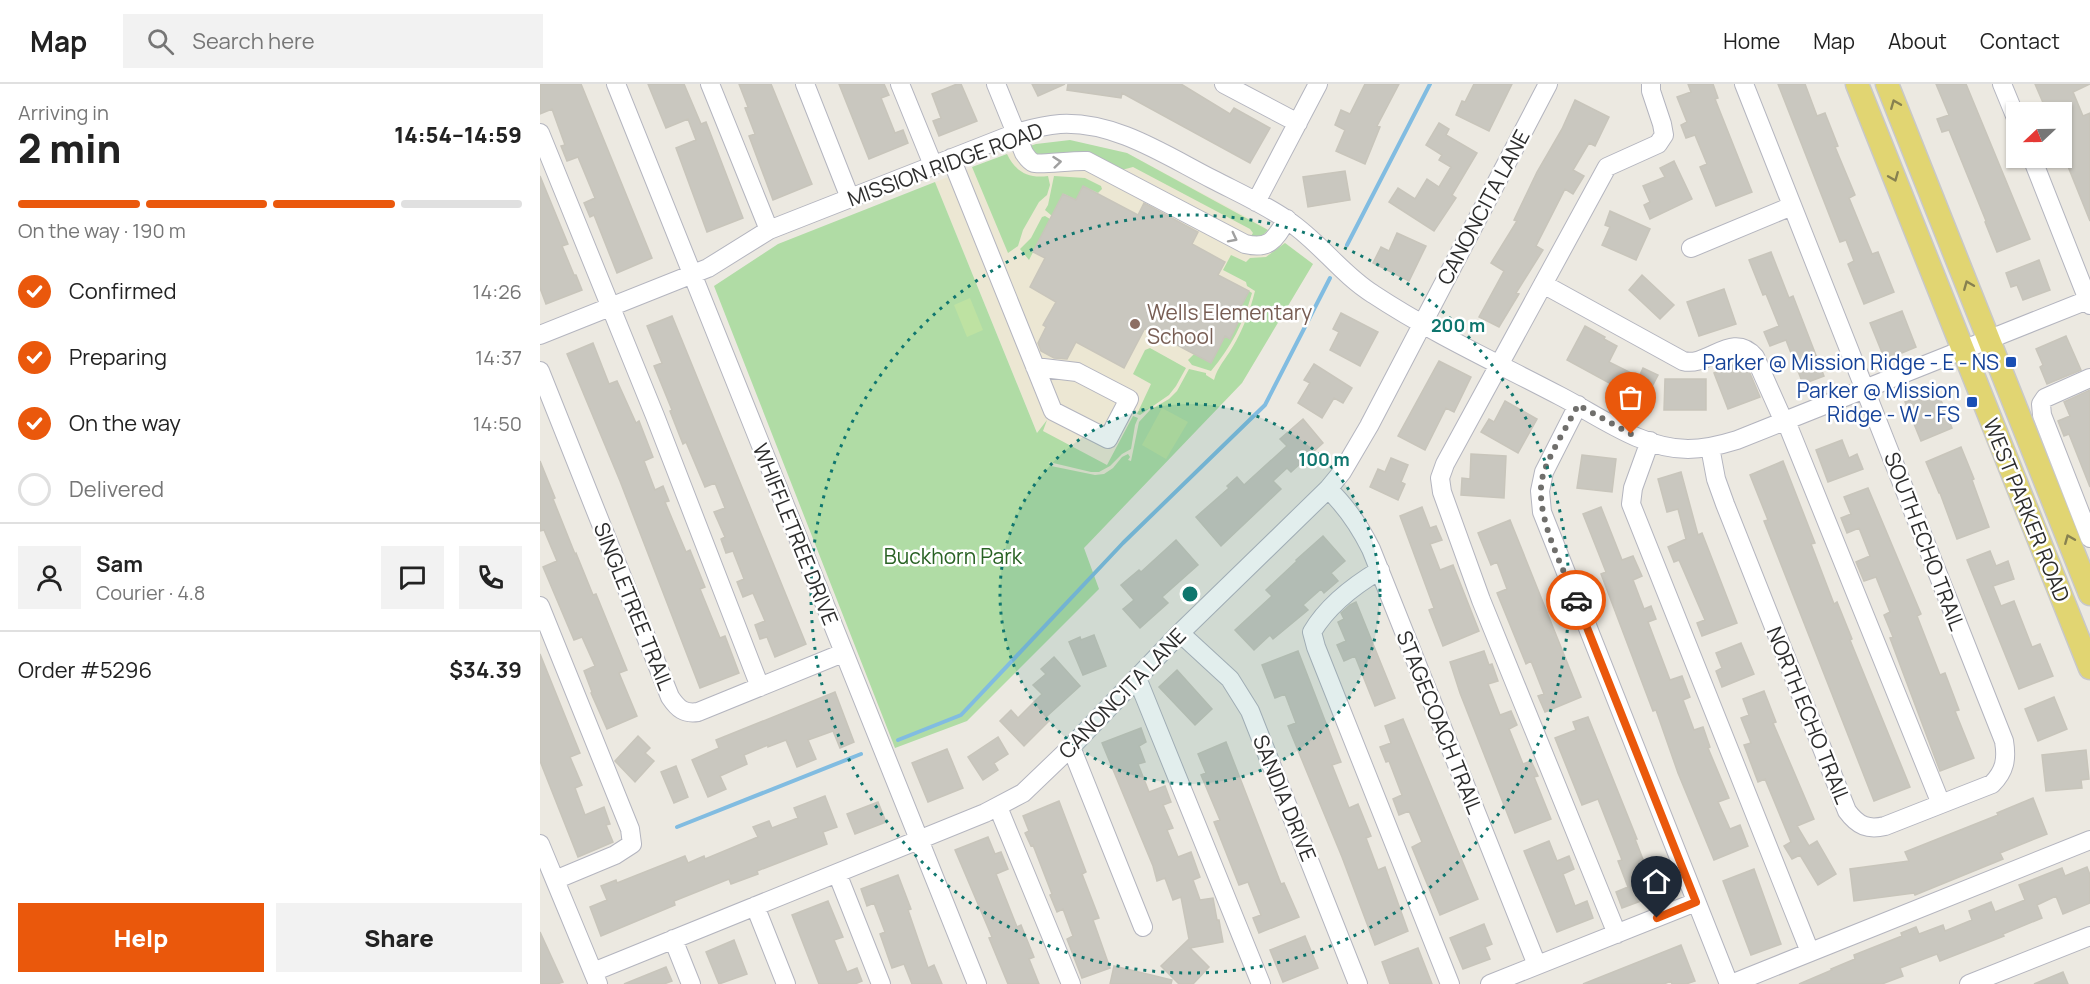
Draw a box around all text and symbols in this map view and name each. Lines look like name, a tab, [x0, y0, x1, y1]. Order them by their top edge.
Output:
search box	[123, 14, 543, 68]
text: Map	[30, 22, 87, 60]
icon: search	[144, 25, 177, 58]
text: Search here	[192, 26, 315, 56]
text: Home	[1723, 27, 1780, 55]
text: Map	[1813, 27, 1855, 55]
text: About	[1888, 27, 1947, 55]
text: Contact	[1980, 27, 2060, 55]
text: Arriving in	[18, 99, 109, 126]
one-way arrow	[1890, 100, 1902, 111]
north arrow	[2006, 102, 2072, 168]
map controls	[2006, 102, 2072, 168]
street label: MISSION RIDGE ROAD	[843, 116, 1047, 212]
text: 14:54–14:59	[394, 120, 522, 150]
text: 2 min	[18, 121, 121, 175]
street label: CANONCITA LANE	[1430, 125, 1536, 289]
one-way arrow	[1052, 156, 1061, 169]
one-way arrow	[1887, 172, 1900, 182]
text: On the way · 190 m	[18, 217, 186, 244]
one-way arrow	[1227, 230, 1238, 242]
icon: check	[18, 275, 51, 308]
text: Confirmed	[69, 276, 177, 306]
text: 14:26	[473, 278, 522, 305]
one-way arrow	[1963, 280, 1975, 291]
place label: Wells Elementary School	[1147, 298, 1312, 350]
text: 200 m	[1431, 313, 1485, 337]
marker: Wells Elementary School	[1128, 317, 1142, 331]
icon: check	[18, 341, 51, 374]
text: Preparing	[69, 342, 167, 372]
text: 14:37	[475, 344, 522, 371]
place label: Parker @ Mission Ridge - E - NS	[1703, 348, 1999, 376]
marker: Parker @ Mission Ridge - E - NS	[2004, 355, 2018, 369]
pin	[1605, 372, 1656, 434]
place label: Parker @ Mission Ridge - W - FS	[1797, 376, 1960, 428]
icon: bag	[1614, 381, 1647, 414]
marker: Parker @ Mission Ridge - W - FS	[1965, 395, 1979, 409]
icon: check	[18, 407, 51, 440]
text: On the way	[69, 408, 181, 438]
text: 14:50	[473, 410, 522, 437]
street label: WEST PARKER ROAD	[1977, 414, 2077, 606]
street label: WHIFFLETREE DRIVE	[747, 439, 845, 629]
text: 100 m	[1298, 447, 1350, 471]
street label: SOUTH ECHO TRAIL	[1878, 448, 1972, 634]
text: Delivered	[69, 474, 164, 504]
street label: SINGLETREE TRAIL	[588, 518, 680, 694]
one-way arrow	[2063, 534, 2076, 545]
park label: Buckhorn Park	[884, 542, 1023, 570]
button: person	[18, 546, 81, 609]
button: chat	[381, 546, 444, 609]
button: phone	[459, 546, 522, 609]
text: Sam	[96, 549, 143, 579]
courier	[1546, 570, 1606, 630]
text: Courier · 4.8	[96, 579, 205, 606]
centre of rings	[1180, 584, 1200, 604]
icon: car	[1560, 584, 1593, 617]
street label: CANONCITA LANE	[1052, 621, 1192, 765]
street label: NORTH ECHO TRAIL	[1761, 622, 1857, 808]
street label: STAGECOACH TRAIL	[1390, 626, 1490, 818]
text: Order #5296	[18, 655, 152, 685]
text: $34.39	[449, 655, 522, 685]
street label: SANDIA DRIVE	[1247, 731, 1323, 865]
pin	[1631, 856, 1682, 918]
icon: home	[1640, 865, 1673, 898]
button: Help	[18, 903, 264, 972]
button: Share	[276, 903, 522, 972]

